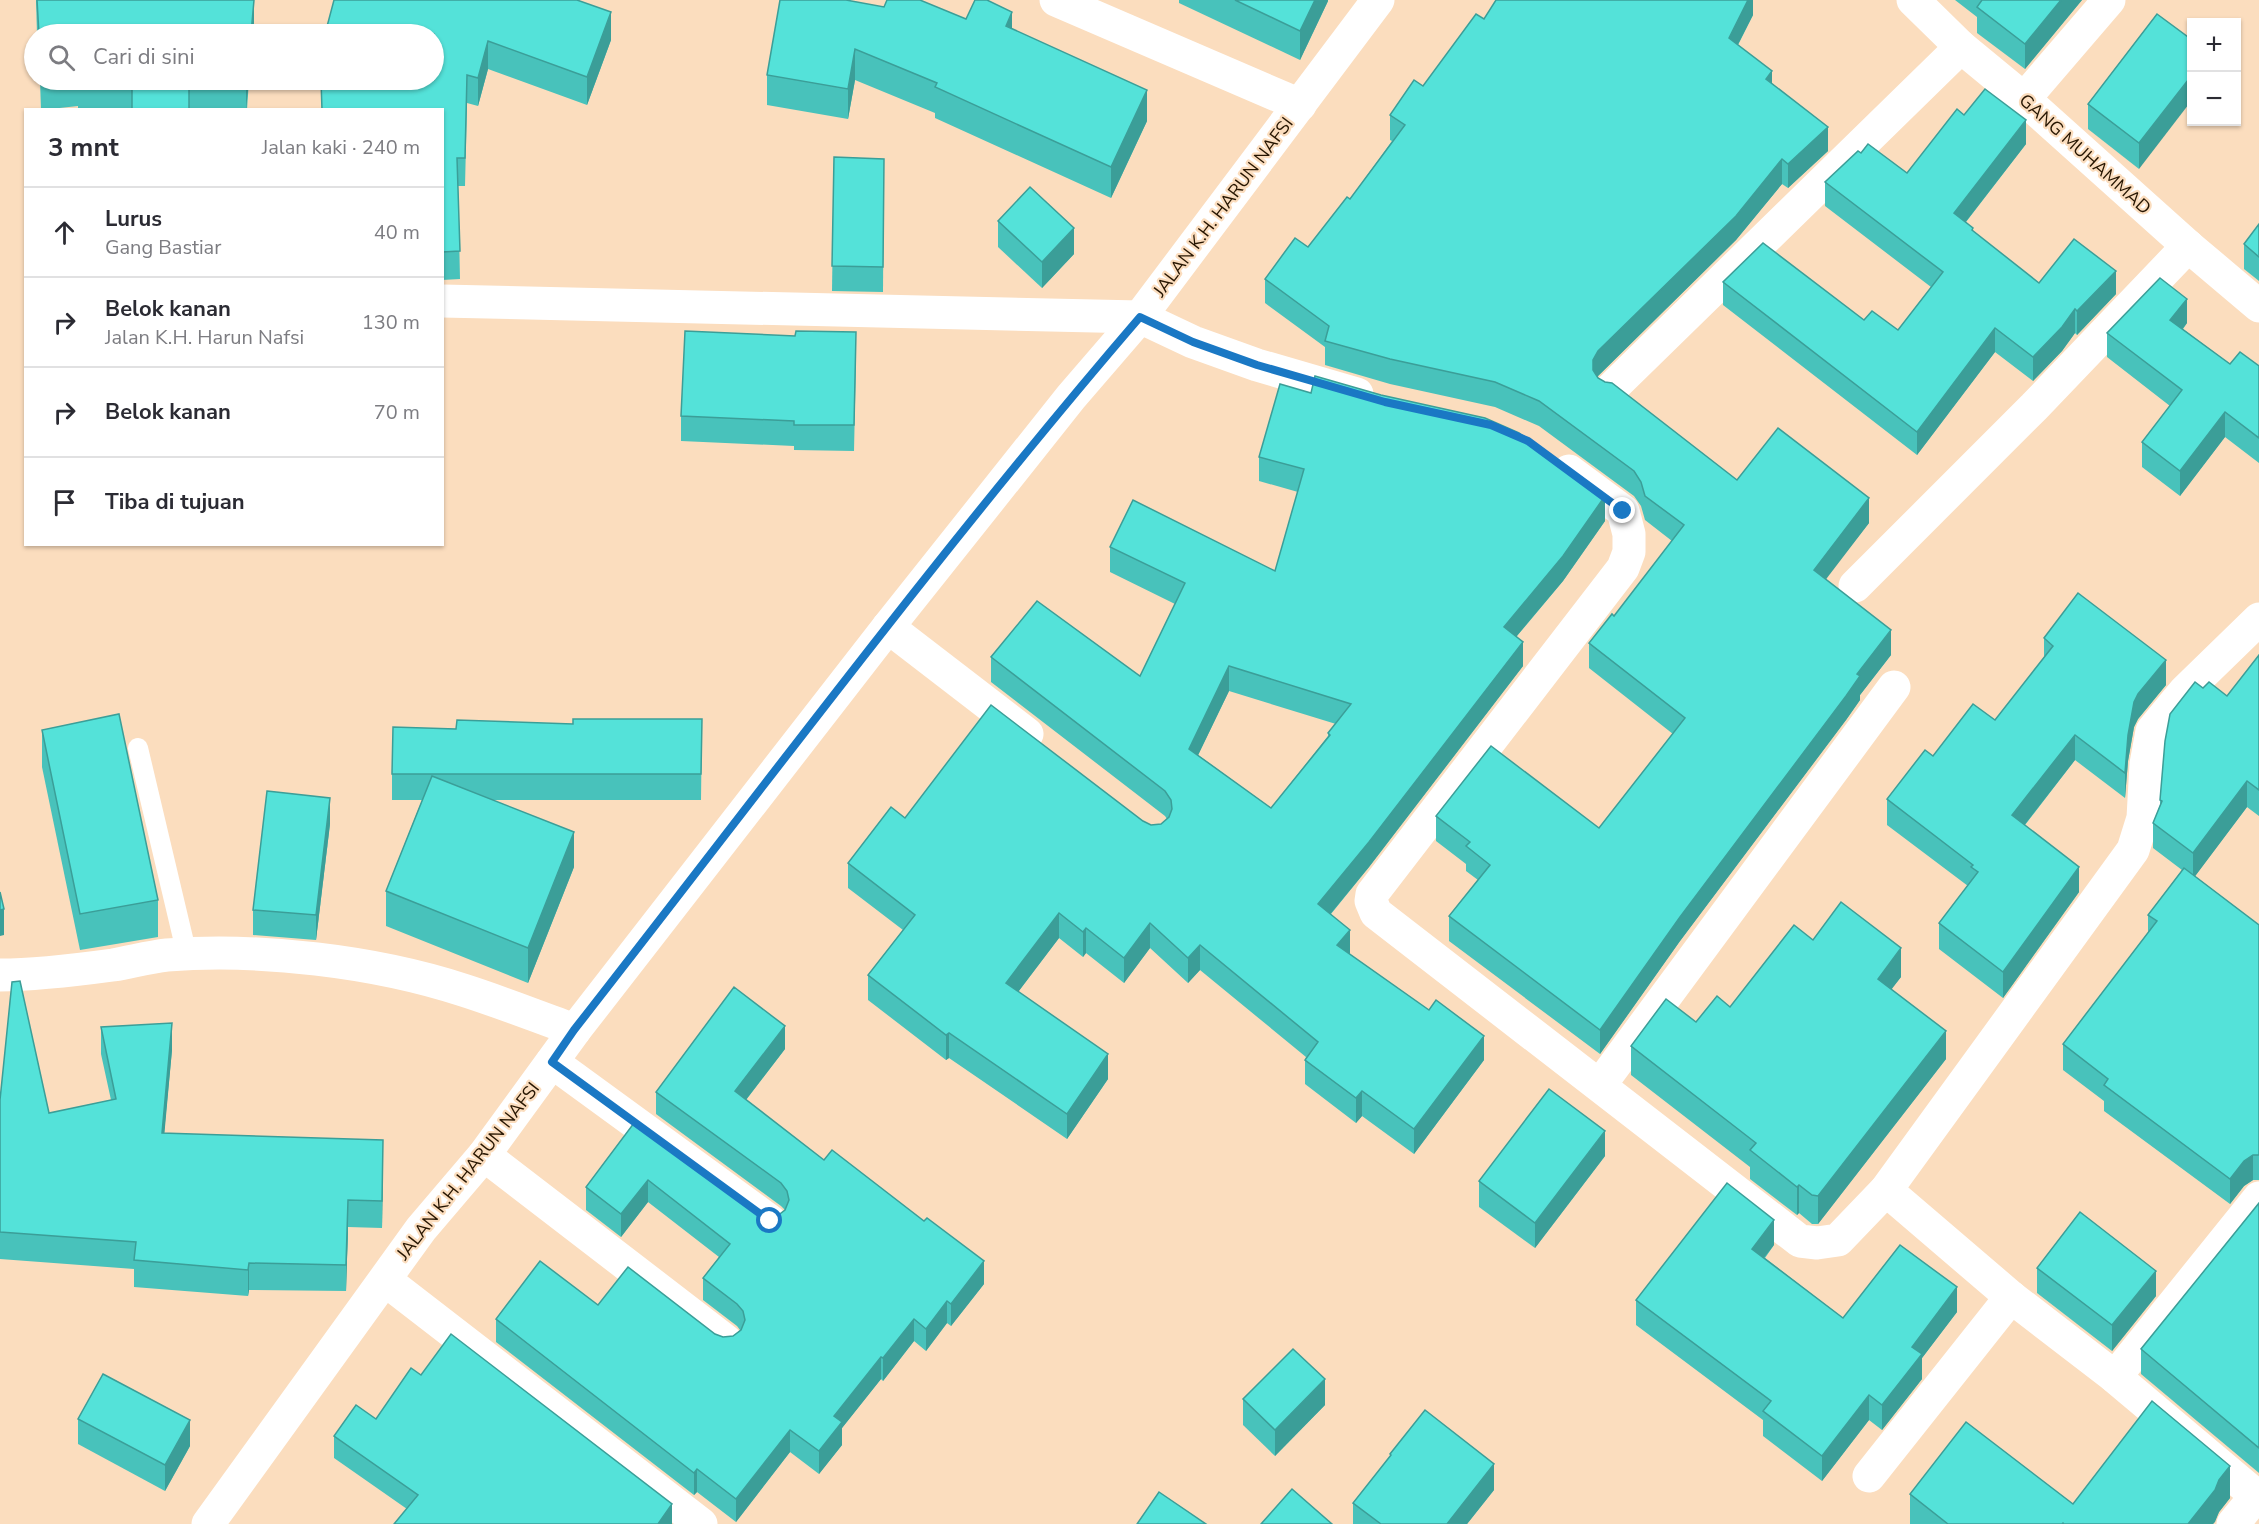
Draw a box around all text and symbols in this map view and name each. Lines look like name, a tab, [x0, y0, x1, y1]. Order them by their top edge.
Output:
map controls	[2187, 18, 2241, 126]
button: +	[2187, 18, 2241, 72]
search box	[24, 24, 444, 90]
icon: search	[45, 41, 78, 74]
text: Cari di sini	[93, 42, 195, 72]
button: −	[2187, 72, 2241, 126]
street label: GANG MUHAMMAD	[2014, 88, 2156, 220]
street label: JALAN K.H. HARUN NAFSI	[1147, 112, 1298, 302]
text: 3 mnt	[48, 130, 119, 165]
text: Jalan kaki · 240 m	[262, 134, 420, 161]
text: Lurus	[105, 204, 162, 234]
icon: ahead	[48, 216, 81, 249]
text: 40 m	[374, 219, 420, 246]
text: Gang Bastiar	[105, 234, 221, 261]
text: Belok kanan	[105, 294, 231, 324]
icon: right	[48, 306, 81, 339]
text: 130 m	[362, 309, 420, 336]
text: Jalan K.H. Harun Nafsi	[105, 324, 304, 351]
icon: right	[48, 396, 81, 429]
text: Belok kanan	[105, 397, 231, 427]
text: 70 m	[374, 399, 420, 426]
icon: arrive	[48, 486, 81, 519]
text: Tiba di tujuan	[105, 487, 245, 517]
route end	[1609, 497, 1635, 523]
street label: JALAN K.H. HARUN NAFSI	[391, 1077, 545, 1265]
route start	[756, 1207, 782, 1233]

